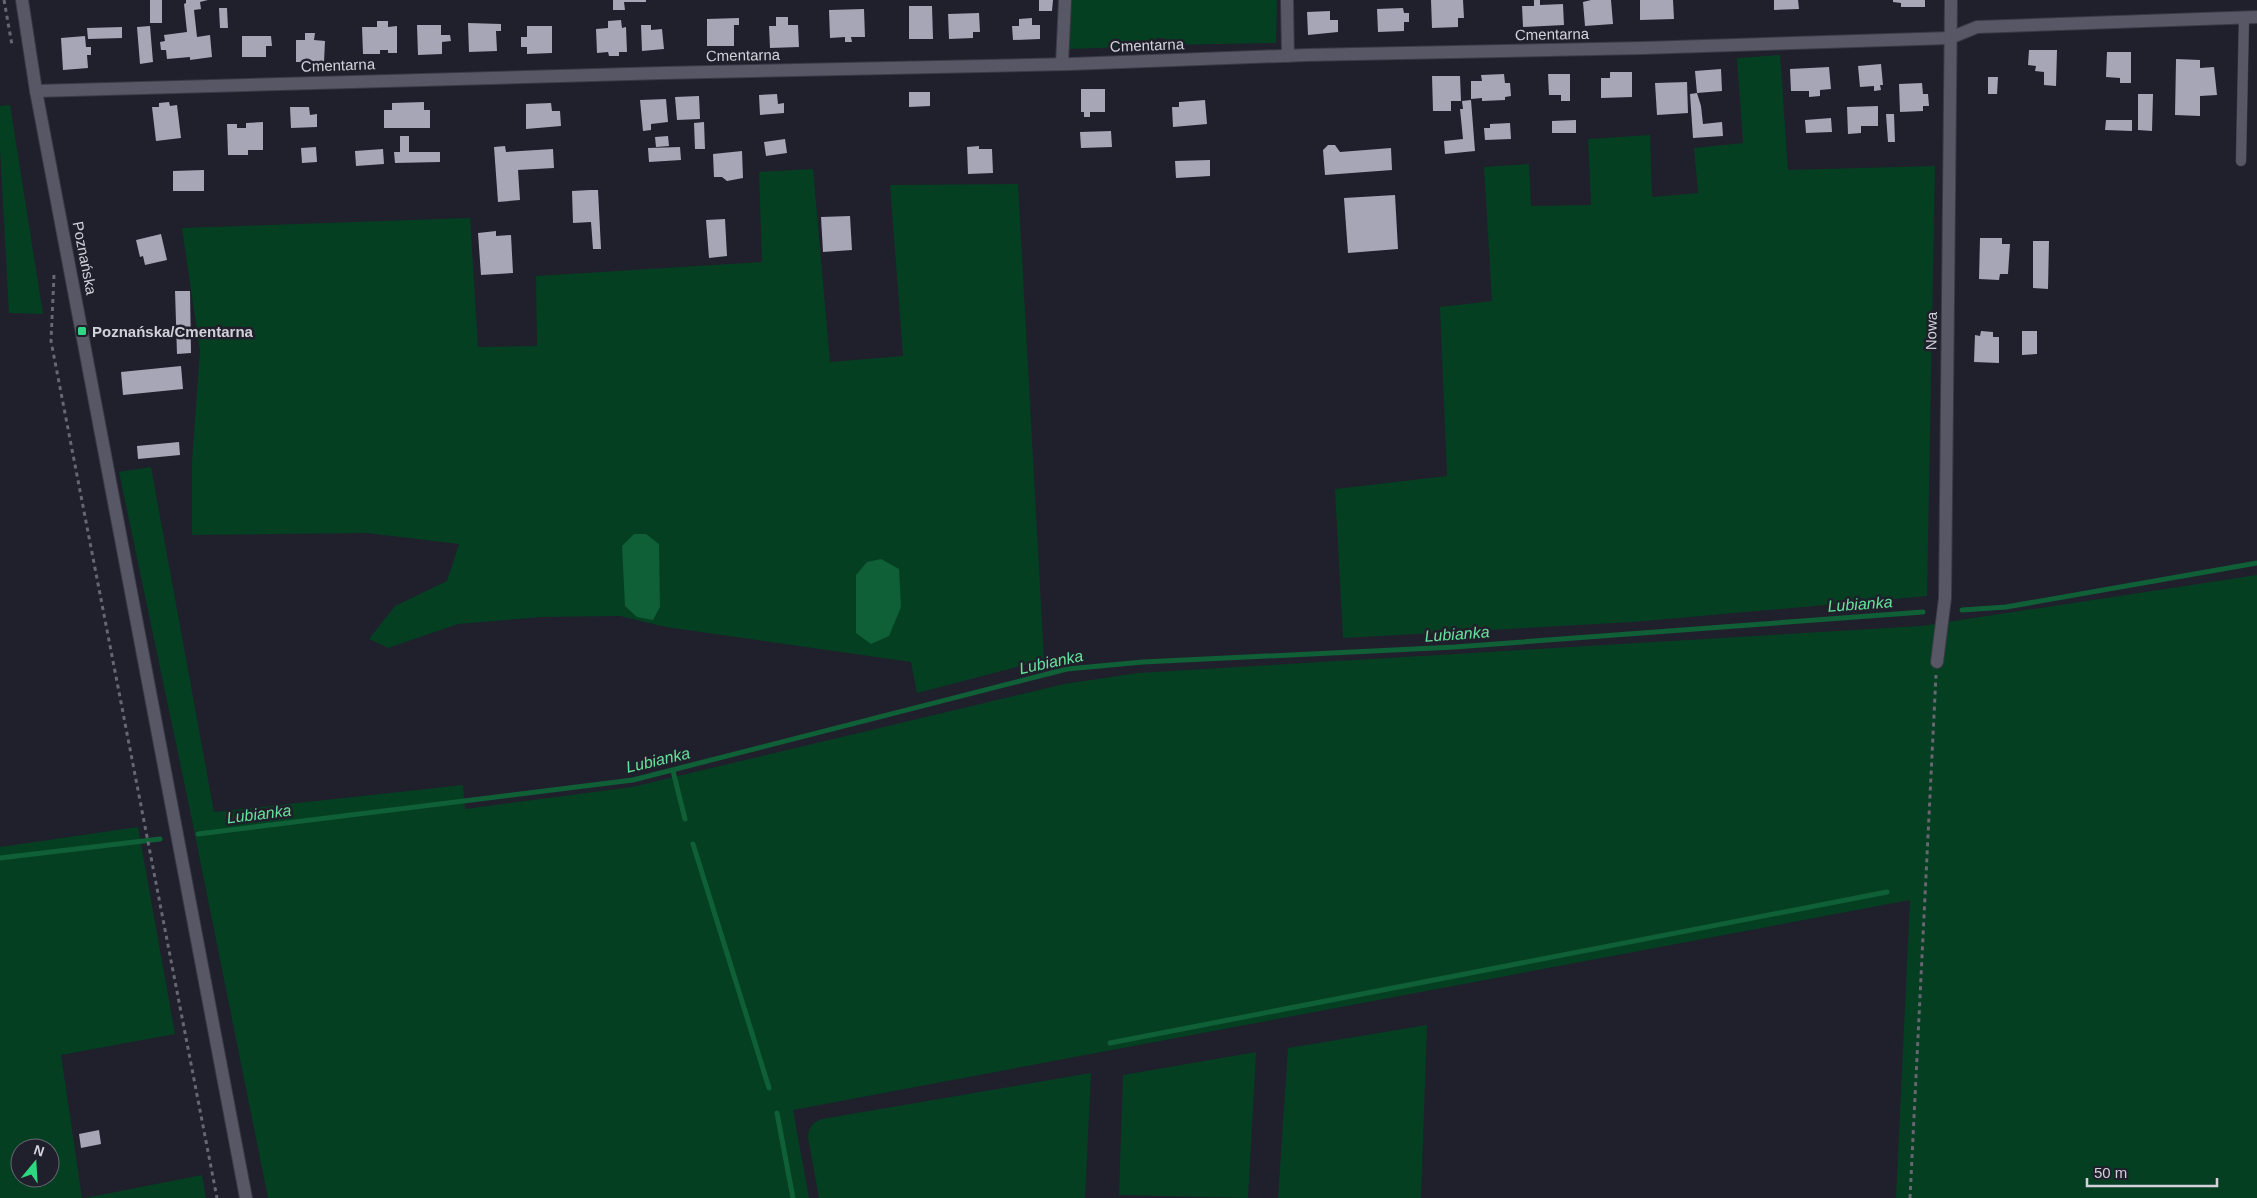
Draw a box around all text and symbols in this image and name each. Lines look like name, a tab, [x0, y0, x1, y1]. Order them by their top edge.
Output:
street label: Cmentarna	[1515, 25, 1590, 43]
street label: Cmentarna	[1110, 35, 1185, 55]
street label: Cmentarna	[706, 46, 781, 64]
street label: Cmentarna	[301, 55, 376, 75]
street label: Poznańska	[70, 220, 101, 297]
street label: Nowa	[1922, 311, 1940, 350]
place label: Poznańska/Cmentarna	[92, 323, 254, 340]
marker: Poznańska/Cmentarna	[76, 325, 88, 337]
water label: Lubianka	[1827, 593, 1893, 615]
water label: Lubianka	[1424, 623, 1490, 645]
water label: Lubianka	[1017, 647, 1085, 677]
water label: Lubianka	[624, 744, 692, 776]
water label: Lubianka	[226, 802, 292, 826]
north arrow	[10, 1138, 60, 1188]
text: N	[32, 1141, 46, 1160]
scale bar	[2087, 1156, 2217, 1188]
text: 50 m	[2094, 1164, 2127, 1181]

